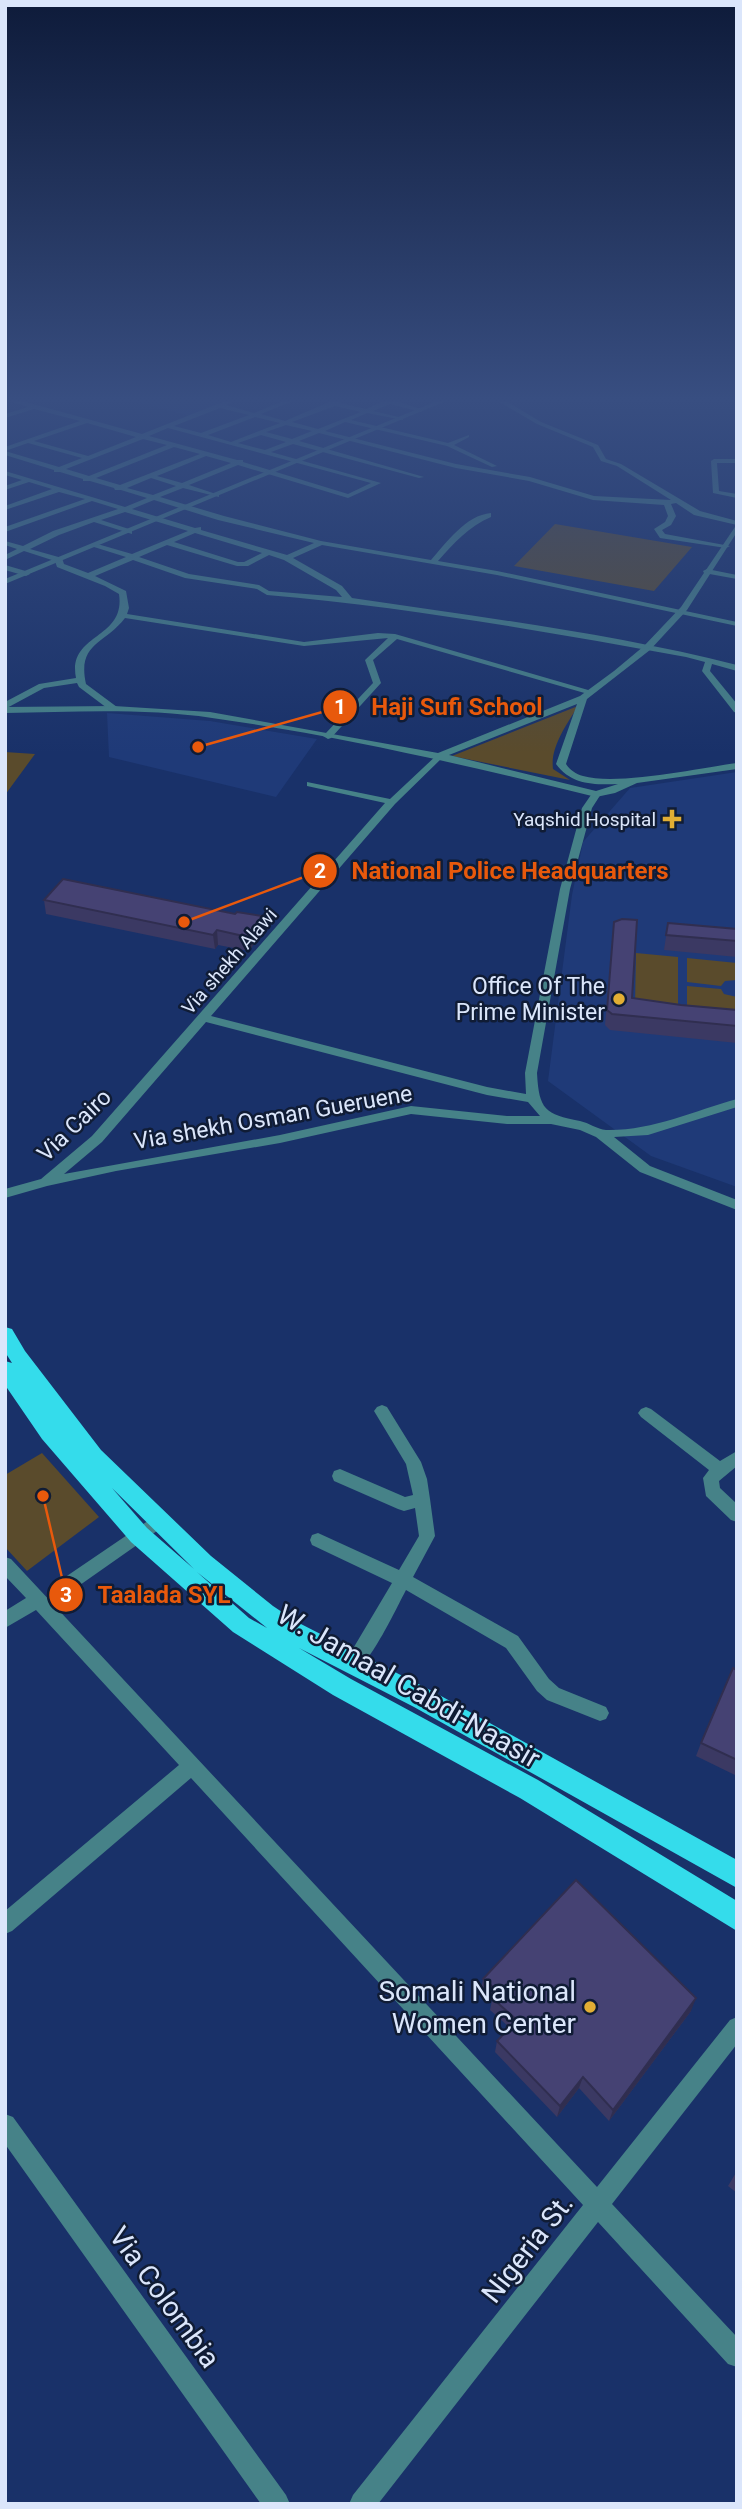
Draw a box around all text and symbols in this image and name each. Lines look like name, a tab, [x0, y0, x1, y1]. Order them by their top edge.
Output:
callout: Haji Sufi School	[322, 685, 557, 730]
text: Haji Sufi School	[371, 693, 543, 721]
text: 1	[334, 695, 346, 719]
place label: Yaqshid Hospital	[513, 808, 656, 831]
marker: Yaqshid Hospital	[662, 809, 682, 829]
callout: National Police Headquarters	[302, 848, 682, 893]
text: National Police Headquarters	[351, 857, 669, 885]
text: 2	[314, 859, 326, 883]
street label: Via shekh Alawi	[177, 904, 282, 1019]
place label: Office Of The Prime Minister	[456, 973, 605, 1026]
marker: Office Of The Prime Minister	[611, 991, 627, 1007]
street label: Via shekh Osman Gueruene	[132, 1080, 414, 1155]
street label: Via Cairo	[32, 1084, 117, 1167]
callout: Taalada SYL	[49, 1572, 245, 1617]
text: Taalada SYL	[98, 1581, 230, 1609]
text: 3	[60, 1583, 72, 1607]
street label: W. Jamaal Cabdi-Naasir	[272, 1598, 546, 1775]
place label: Somali National Women Center	[378, 1975, 577, 2040]
marker: Somali National Women Center	[582, 1999, 598, 2015]
street label: Nigeria St.	[475, 2187, 580, 2309]
street label: Via Colombia	[102, 2220, 227, 2374]

